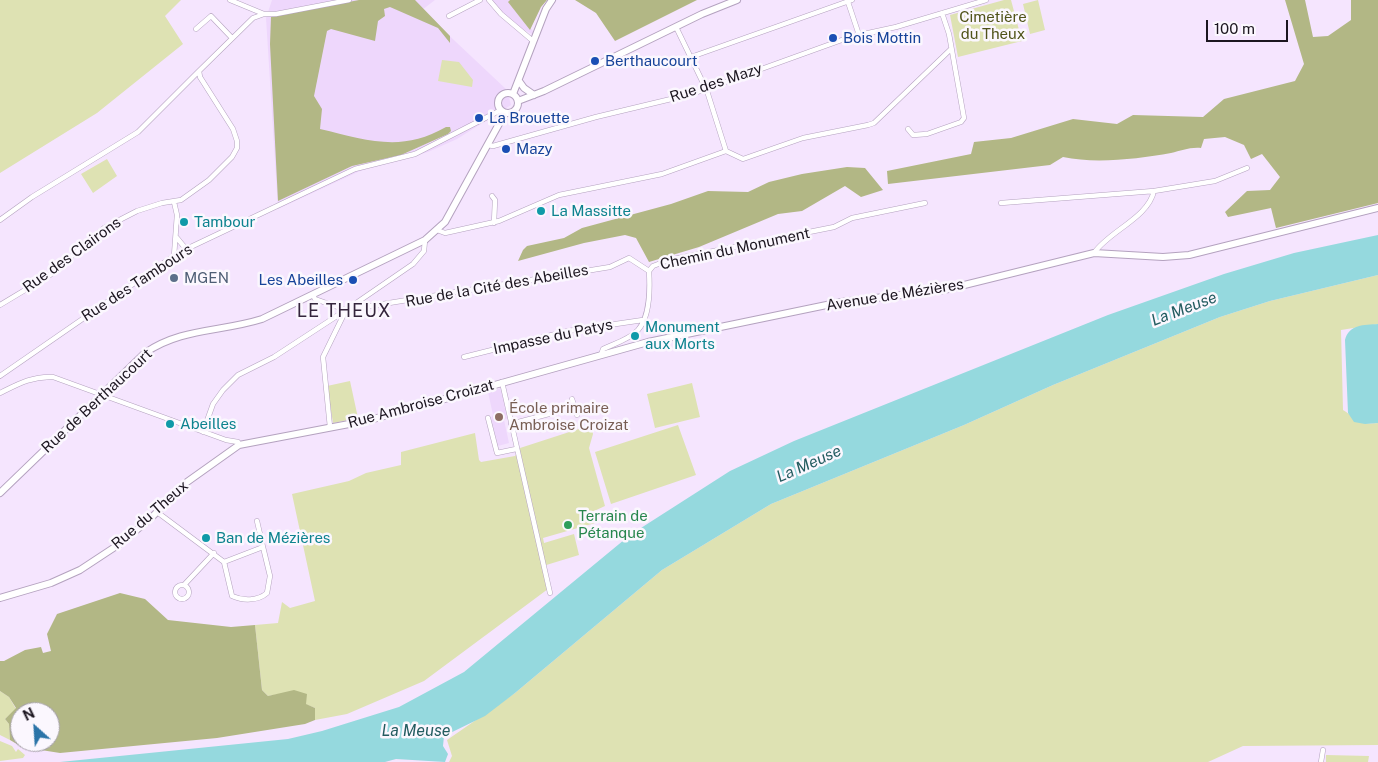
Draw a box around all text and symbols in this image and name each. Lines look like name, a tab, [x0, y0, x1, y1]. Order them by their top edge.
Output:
park label: Cimetière du Theux	[959, 8, 1027, 43]
scale bar	[1208, 10, 1290, 42]
text: 100 m	[1214, 20, 1255, 37]
place label: Bois Mottin	[843, 29, 921, 47]
marker: Bois Mottin	[827, 32, 839, 44]
place label: Berthaucourt	[605, 52, 698, 70]
marker: Berthaucourt	[589, 55, 601, 67]
street label: Rue des Mazy	[668, 60, 764, 106]
place label: La Brouette	[489, 109, 570, 127]
marker: La Brouette	[473, 112, 485, 124]
place label: Mazy	[516, 140, 553, 158]
marker: Mazy	[500, 143, 512, 155]
place label: La Massitte	[551, 202, 631, 220]
marker: La Massitte	[535, 205, 547, 217]
street label: Rue des Clairons	[19, 213, 125, 297]
place label: Tambour	[194, 213, 255, 231]
marker: Tambour	[178, 216, 190, 228]
street label: Chemin du Monument	[658, 224, 812, 274]
street label: Rue des Tambours	[78, 240, 196, 326]
street label: Rue de la Cité des Abeilles	[404, 261, 590, 311]
place label: MGEN	[184, 269, 229, 287]
place label: Les Abeilles	[259, 271, 343, 289]
marker: MGEN	[168, 272, 180, 284]
marker: Les Abeilles	[347, 274, 359, 286]
street label: Avenue de Mézières	[825, 275, 965, 315]
water label: La Meuse	[1148, 288, 1220, 330]
district label: LE THEUX	[296, 300, 392, 322]
street label: Impasse du Patys	[492, 316, 614, 358]
place label: Monument aux Morts	[645, 318, 720, 353]
marker: Monument aux Morts	[629, 330, 641, 342]
street label: Rue de Berthaucourt	[38, 345, 156, 457]
street label: Rue Ambroise Croizat	[346, 376, 496, 432]
place label: École primaire Ambroise Croizat	[509, 399, 629, 434]
marker: École primaire Ambroise Croizat	[493, 411, 505, 423]
place label: Abeilles	[180, 415, 236, 433]
marker: Abeilles	[164, 418, 176, 430]
water label: La Meuse	[774, 441, 844, 487]
street label: Rue du Theux	[108, 477, 192, 553]
place label: Terrain de Pétanque	[578, 507, 648, 542]
marker: Terrain de Pétanque	[562, 519, 574, 531]
place label: Ban de Mézières	[216, 529, 330, 547]
marker: Ban de Mézières	[200, 532, 212, 544]
north arrow	[10, 702, 60, 752]
text: N	[20, 705, 37, 724]
water label: La Meuse	[382, 721, 450, 741]

